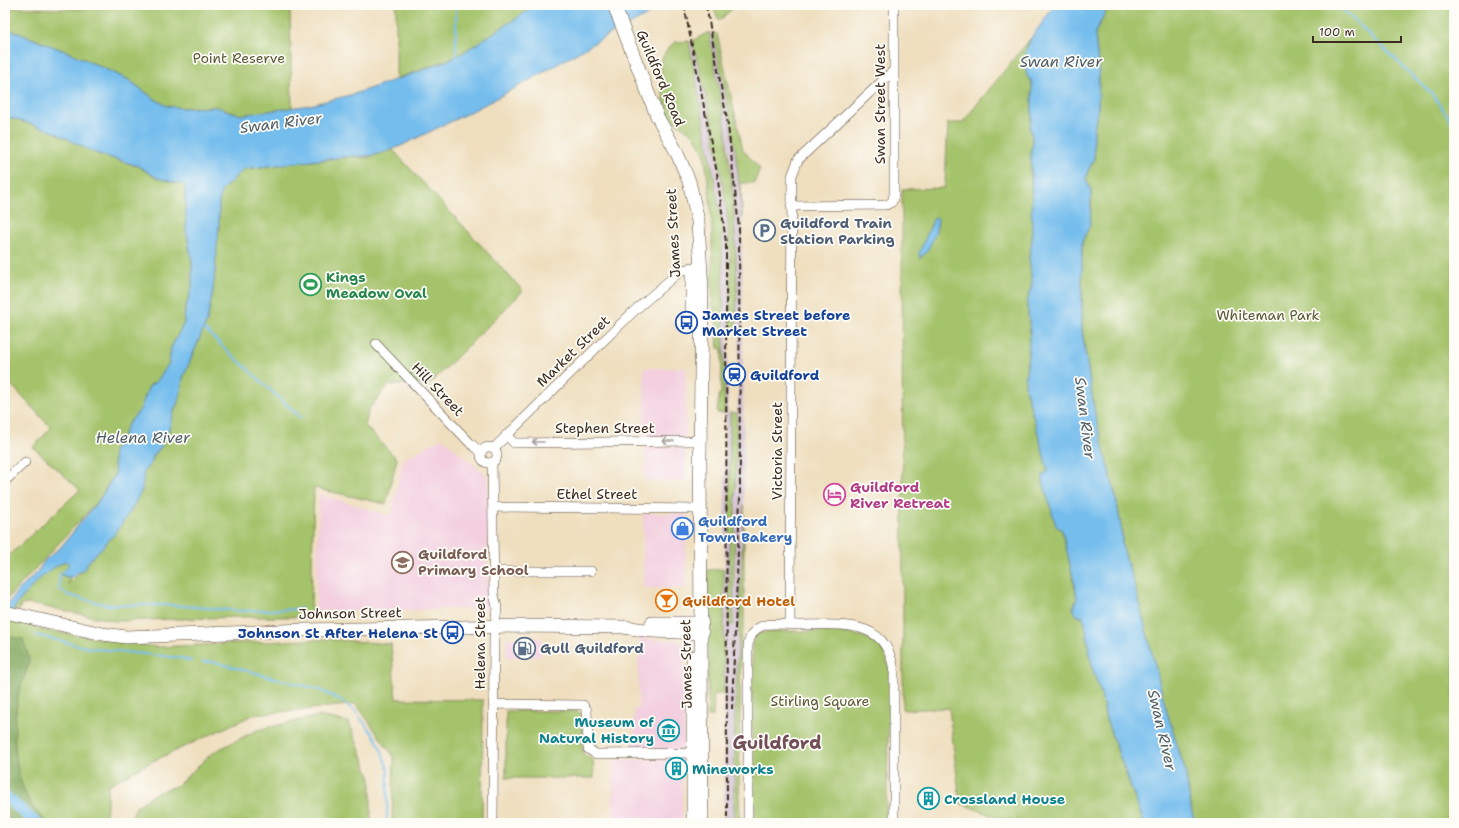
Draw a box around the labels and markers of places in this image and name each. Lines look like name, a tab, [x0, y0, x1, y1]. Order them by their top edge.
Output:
place label: Guildford Train Station Parking	[780, 214, 895, 248]
parking icon: Guildford Train Station Parking	[751, 218, 777, 244]
place label: Kings Meadow Oval	[326, 268, 427, 302]
sports icon: Kings Meadow Oval	[297, 272, 323, 298]
place label: James Street before Market Street	[702, 306, 850, 340]
bus stop icon: James Street before Market Street	[674, 310, 700, 336]
station icon: Guildford	[721, 362, 747, 388]
place label: Guildford	[750, 366, 820, 384]
place label: Guildford River Retreat	[850, 478, 950, 512]
hotel icon: Guildford River Retreat	[821, 482, 847, 508]
place label: Guildford Town Bakery	[698, 512, 792, 546]
shop icon: Guildford Town Bakery	[669, 516, 695, 542]
place label: Guildford Primary School	[418, 545, 529, 579]
school or university icon: Guildford Primary School	[389, 549, 415, 575]
bar icon: Guildford Hotel	[654, 588, 680, 614]
place label: Guildford Hotel	[682, 592, 795, 610]
bus stop icon: Johnson St After Helena St	[440, 620, 466, 646]
place label: Johnson St After Helena St	[238, 624, 438, 642]
fuel station icon: Gull Guildford	[511, 635, 537, 661]
place label: Gull Guildford	[540, 639, 644, 657]
place label: Museum of Natural History	[539, 713, 654, 747]
museum icon: Museum of Natural History	[656, 717, 682, 743]
building icon: Mineworks	[663, 756, 689, 782]
place label: Mineworks	[692, 760, 774, 778]
building icon: Crossland House	[916, 786, 942, 812]
place label: Crossland House	[944, 790, 1065, 808]

